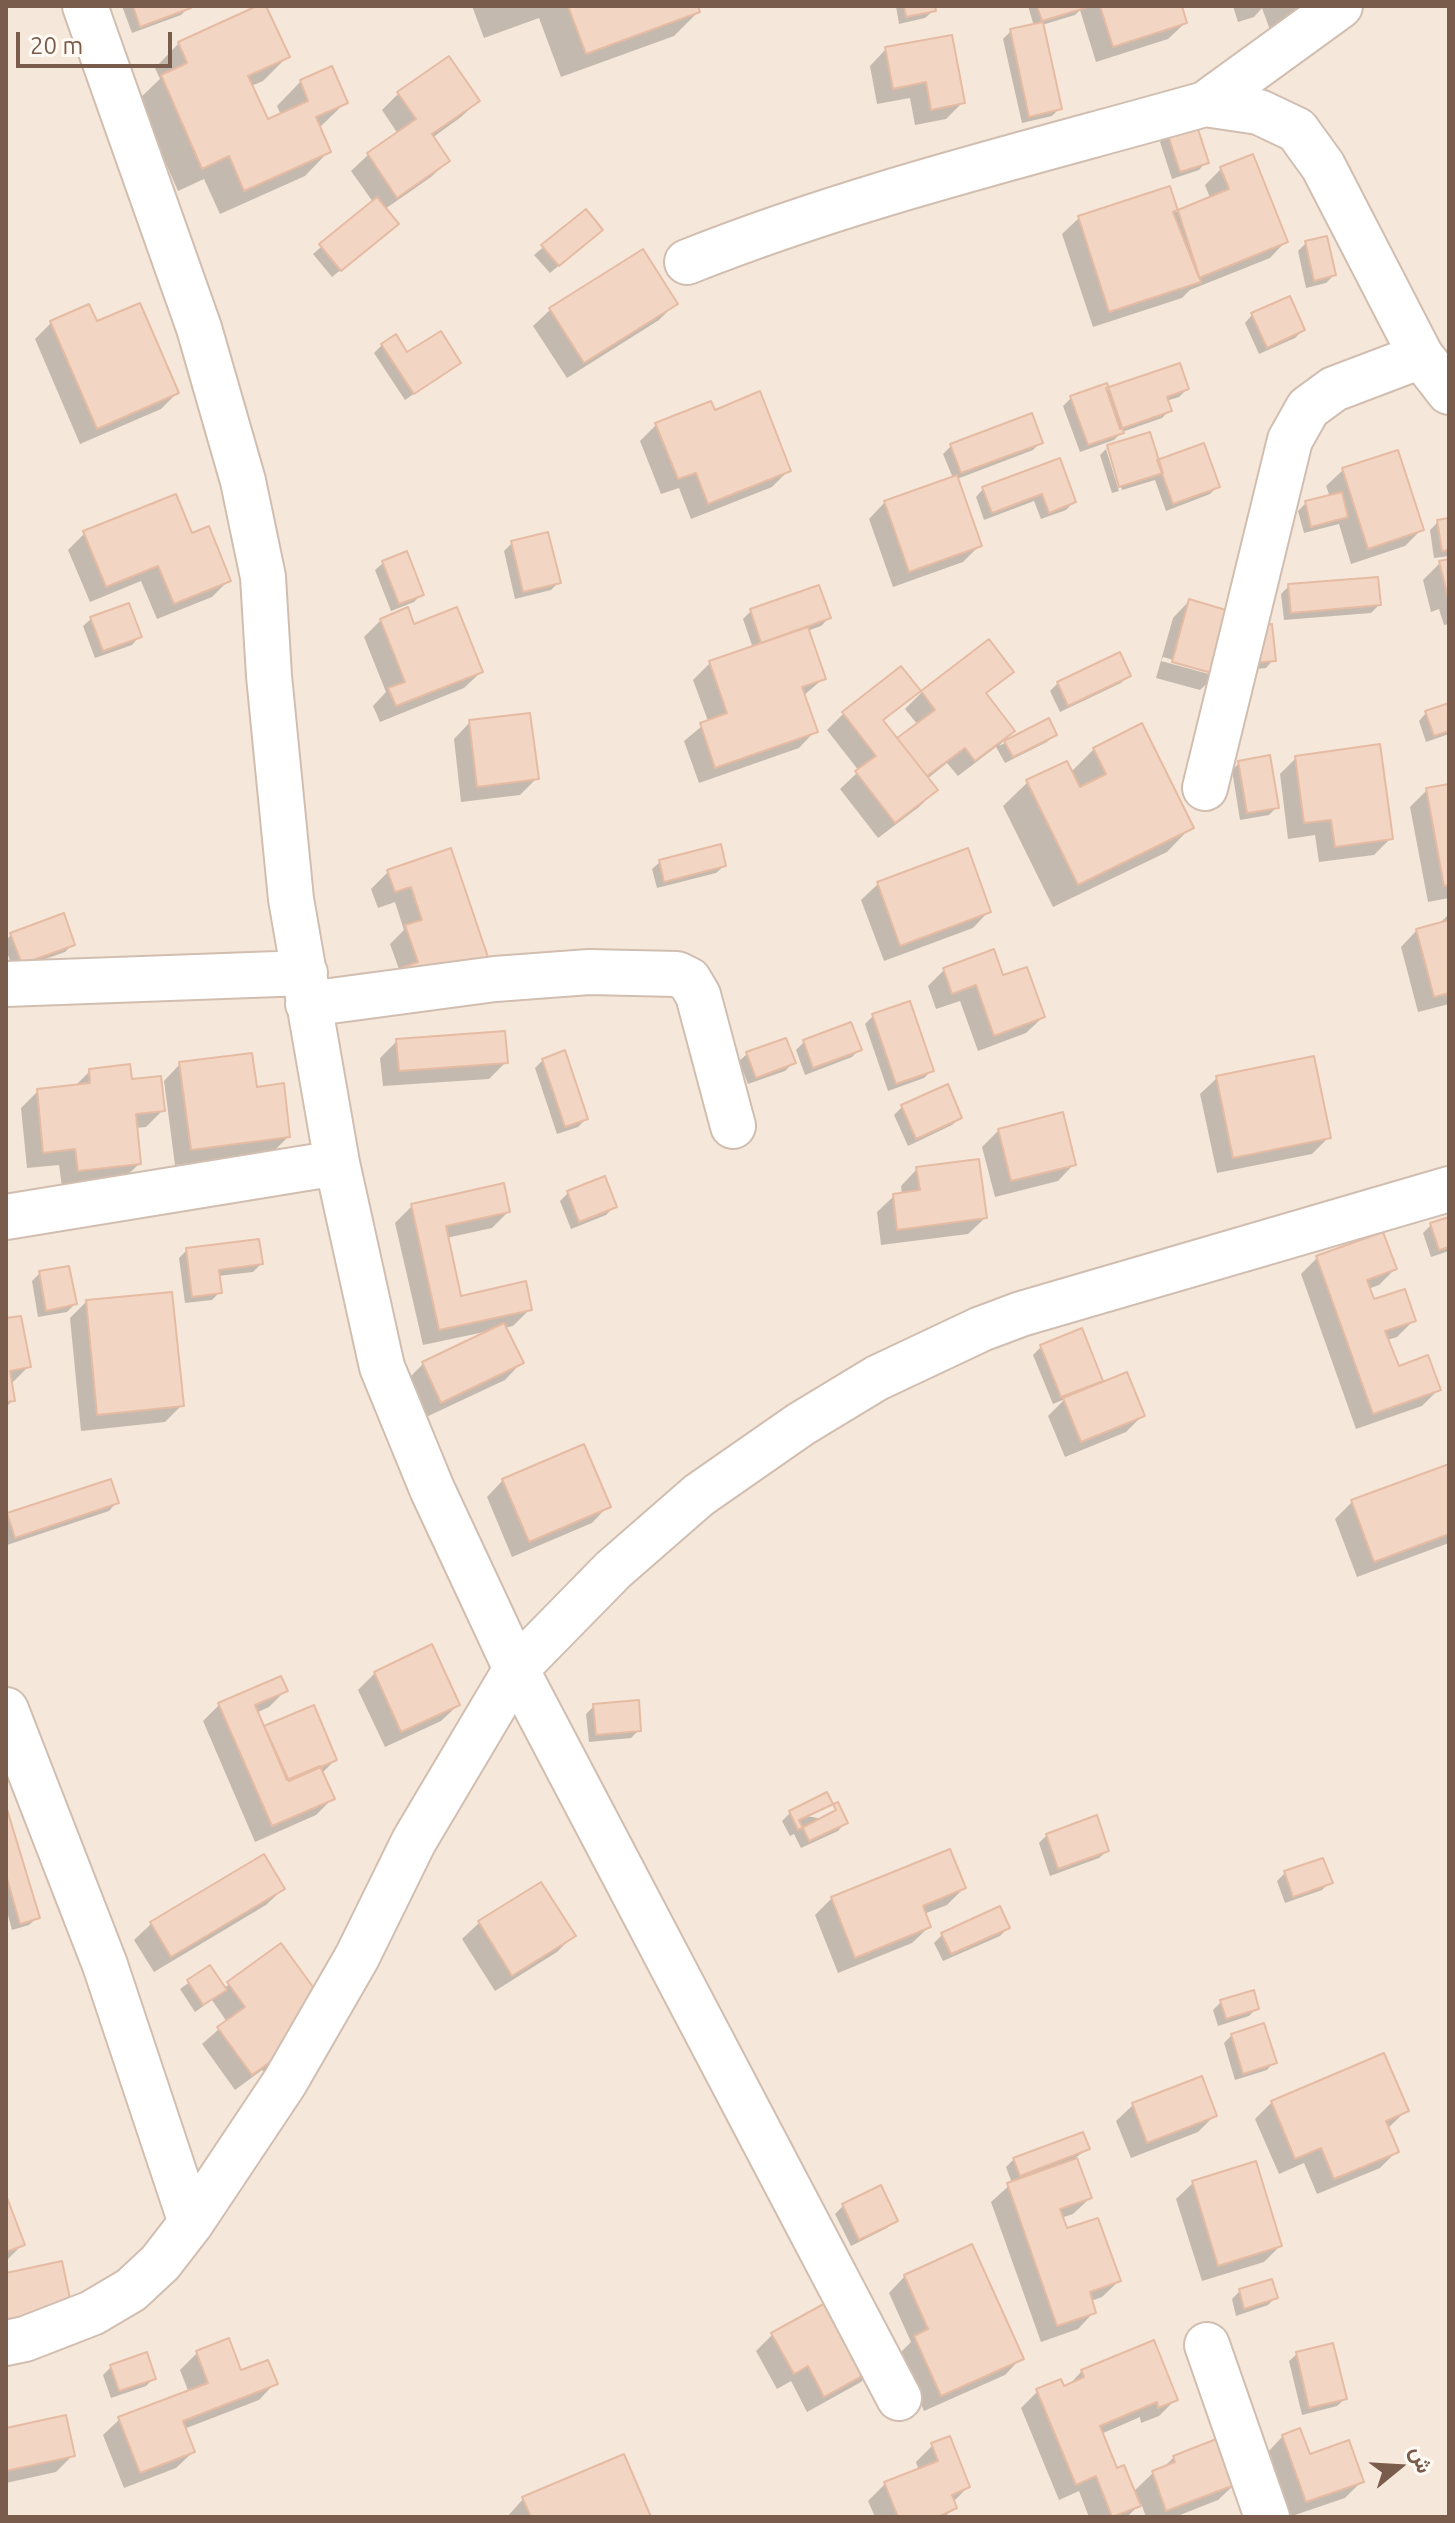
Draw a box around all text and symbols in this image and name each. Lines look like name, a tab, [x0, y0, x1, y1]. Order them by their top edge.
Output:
scale bar	[20, 16, 176, 66]
text: 20 m	[30, 32, 83, 59]
north arrow	[1359, 2427, 1439, 2507]
text: ش	[1406, 2443, 1438, 2476]

